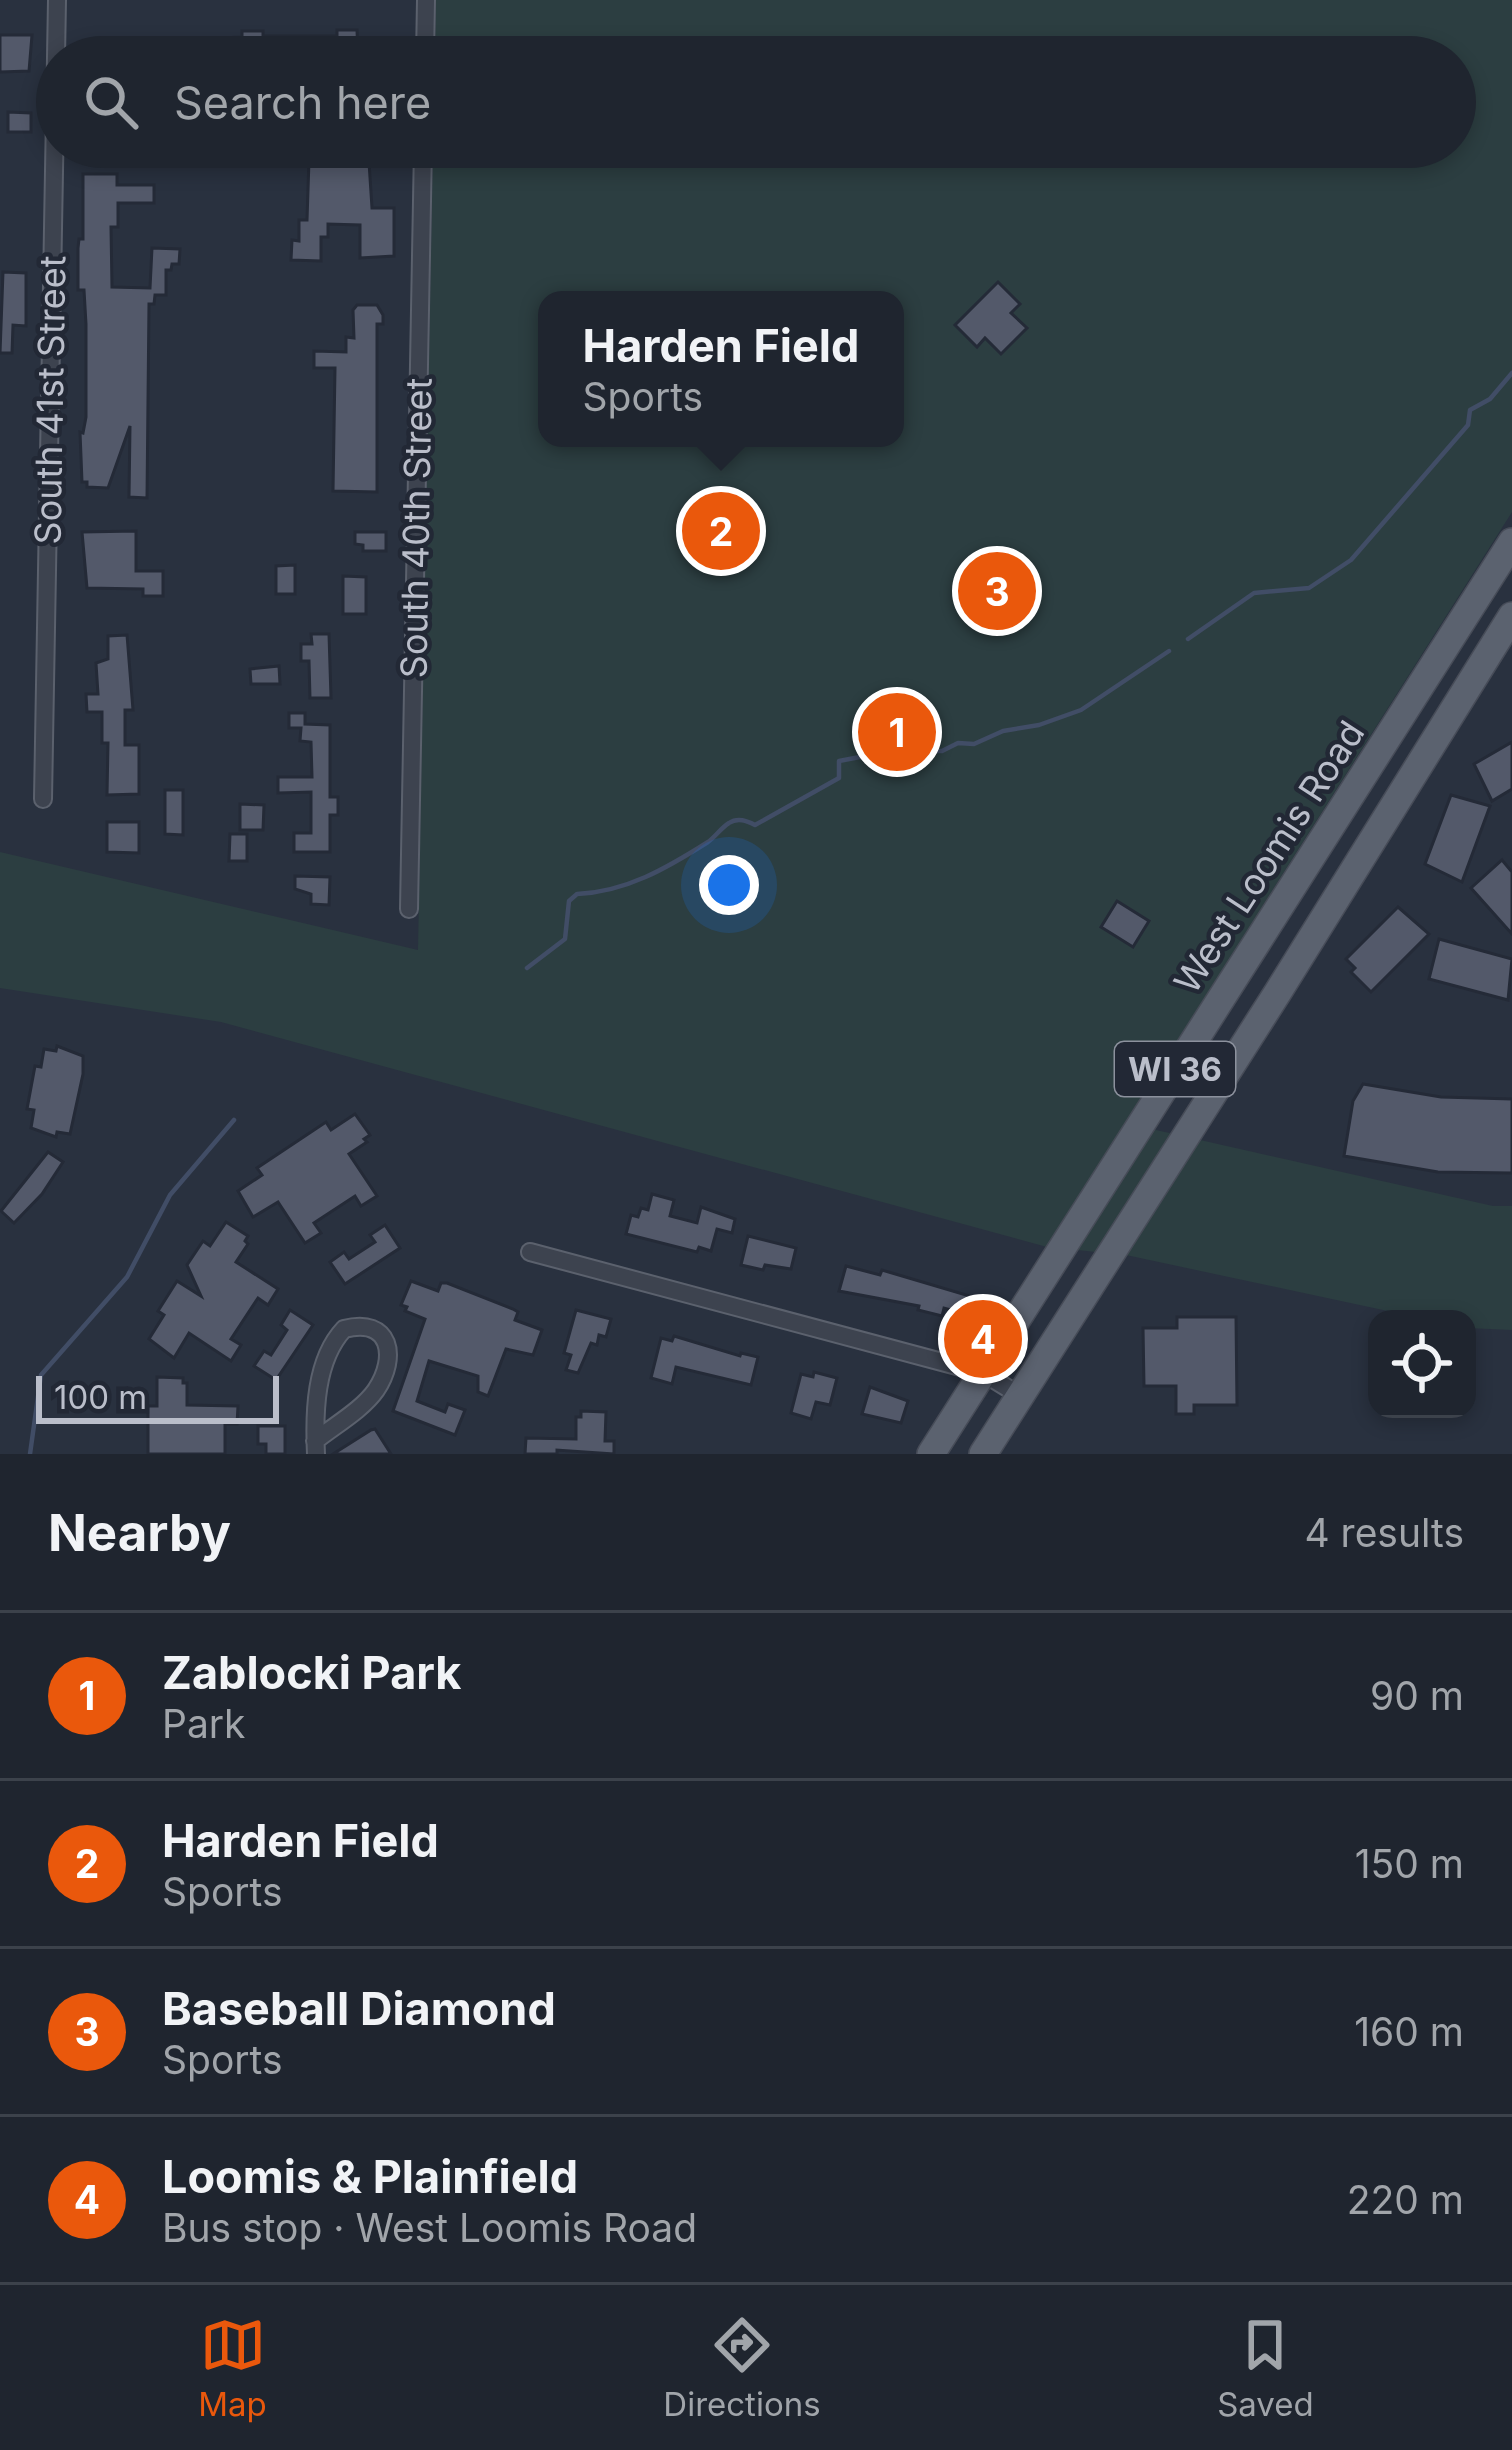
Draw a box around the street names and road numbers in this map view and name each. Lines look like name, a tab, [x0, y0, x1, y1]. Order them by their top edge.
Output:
street label: South 41st Street	[25, 255, 75, 545]
street label: South 40th Street	[391, 377, 441, 679]
street label: West Loomis Road	[1165, 713, 1373, 1001]
road number: WI 36	[1115, 1042, 1235, 1096]

